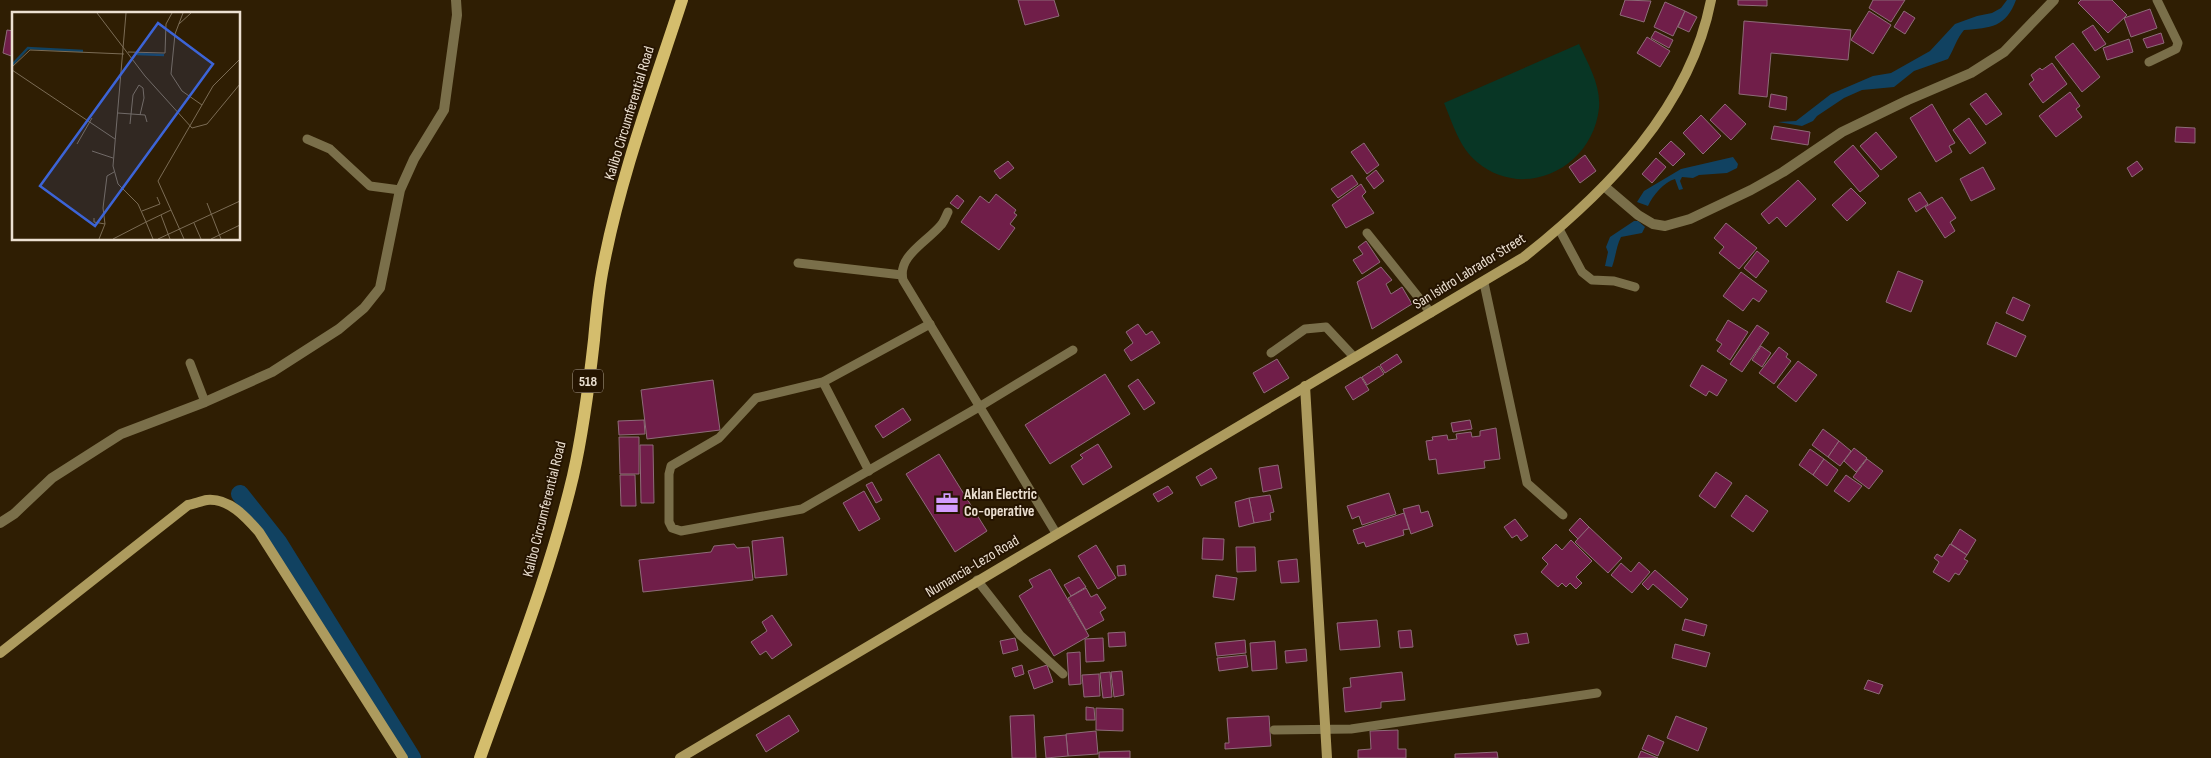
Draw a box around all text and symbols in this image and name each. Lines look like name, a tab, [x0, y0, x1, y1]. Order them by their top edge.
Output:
inset map	[12, 12, 240, 240]
street label: Kalibo Circumferential Road	[600, 44, 659, 182]
street label: San Isidro Labrador Street	[1409, 229, 1529, 314]
road number: 518	[573, 370, 603, 392]
street label: Kalibo Circumferential Road	[518, 439, 571, 579]
place label: Aklan Electric Co-operative	[963, 485, 1037, 521]
office icon: Aklan Electric Co-operative	[934, 490, 960, 516]
street label: Numancia-Lezo Road	[922, 531, 1023, 602]

